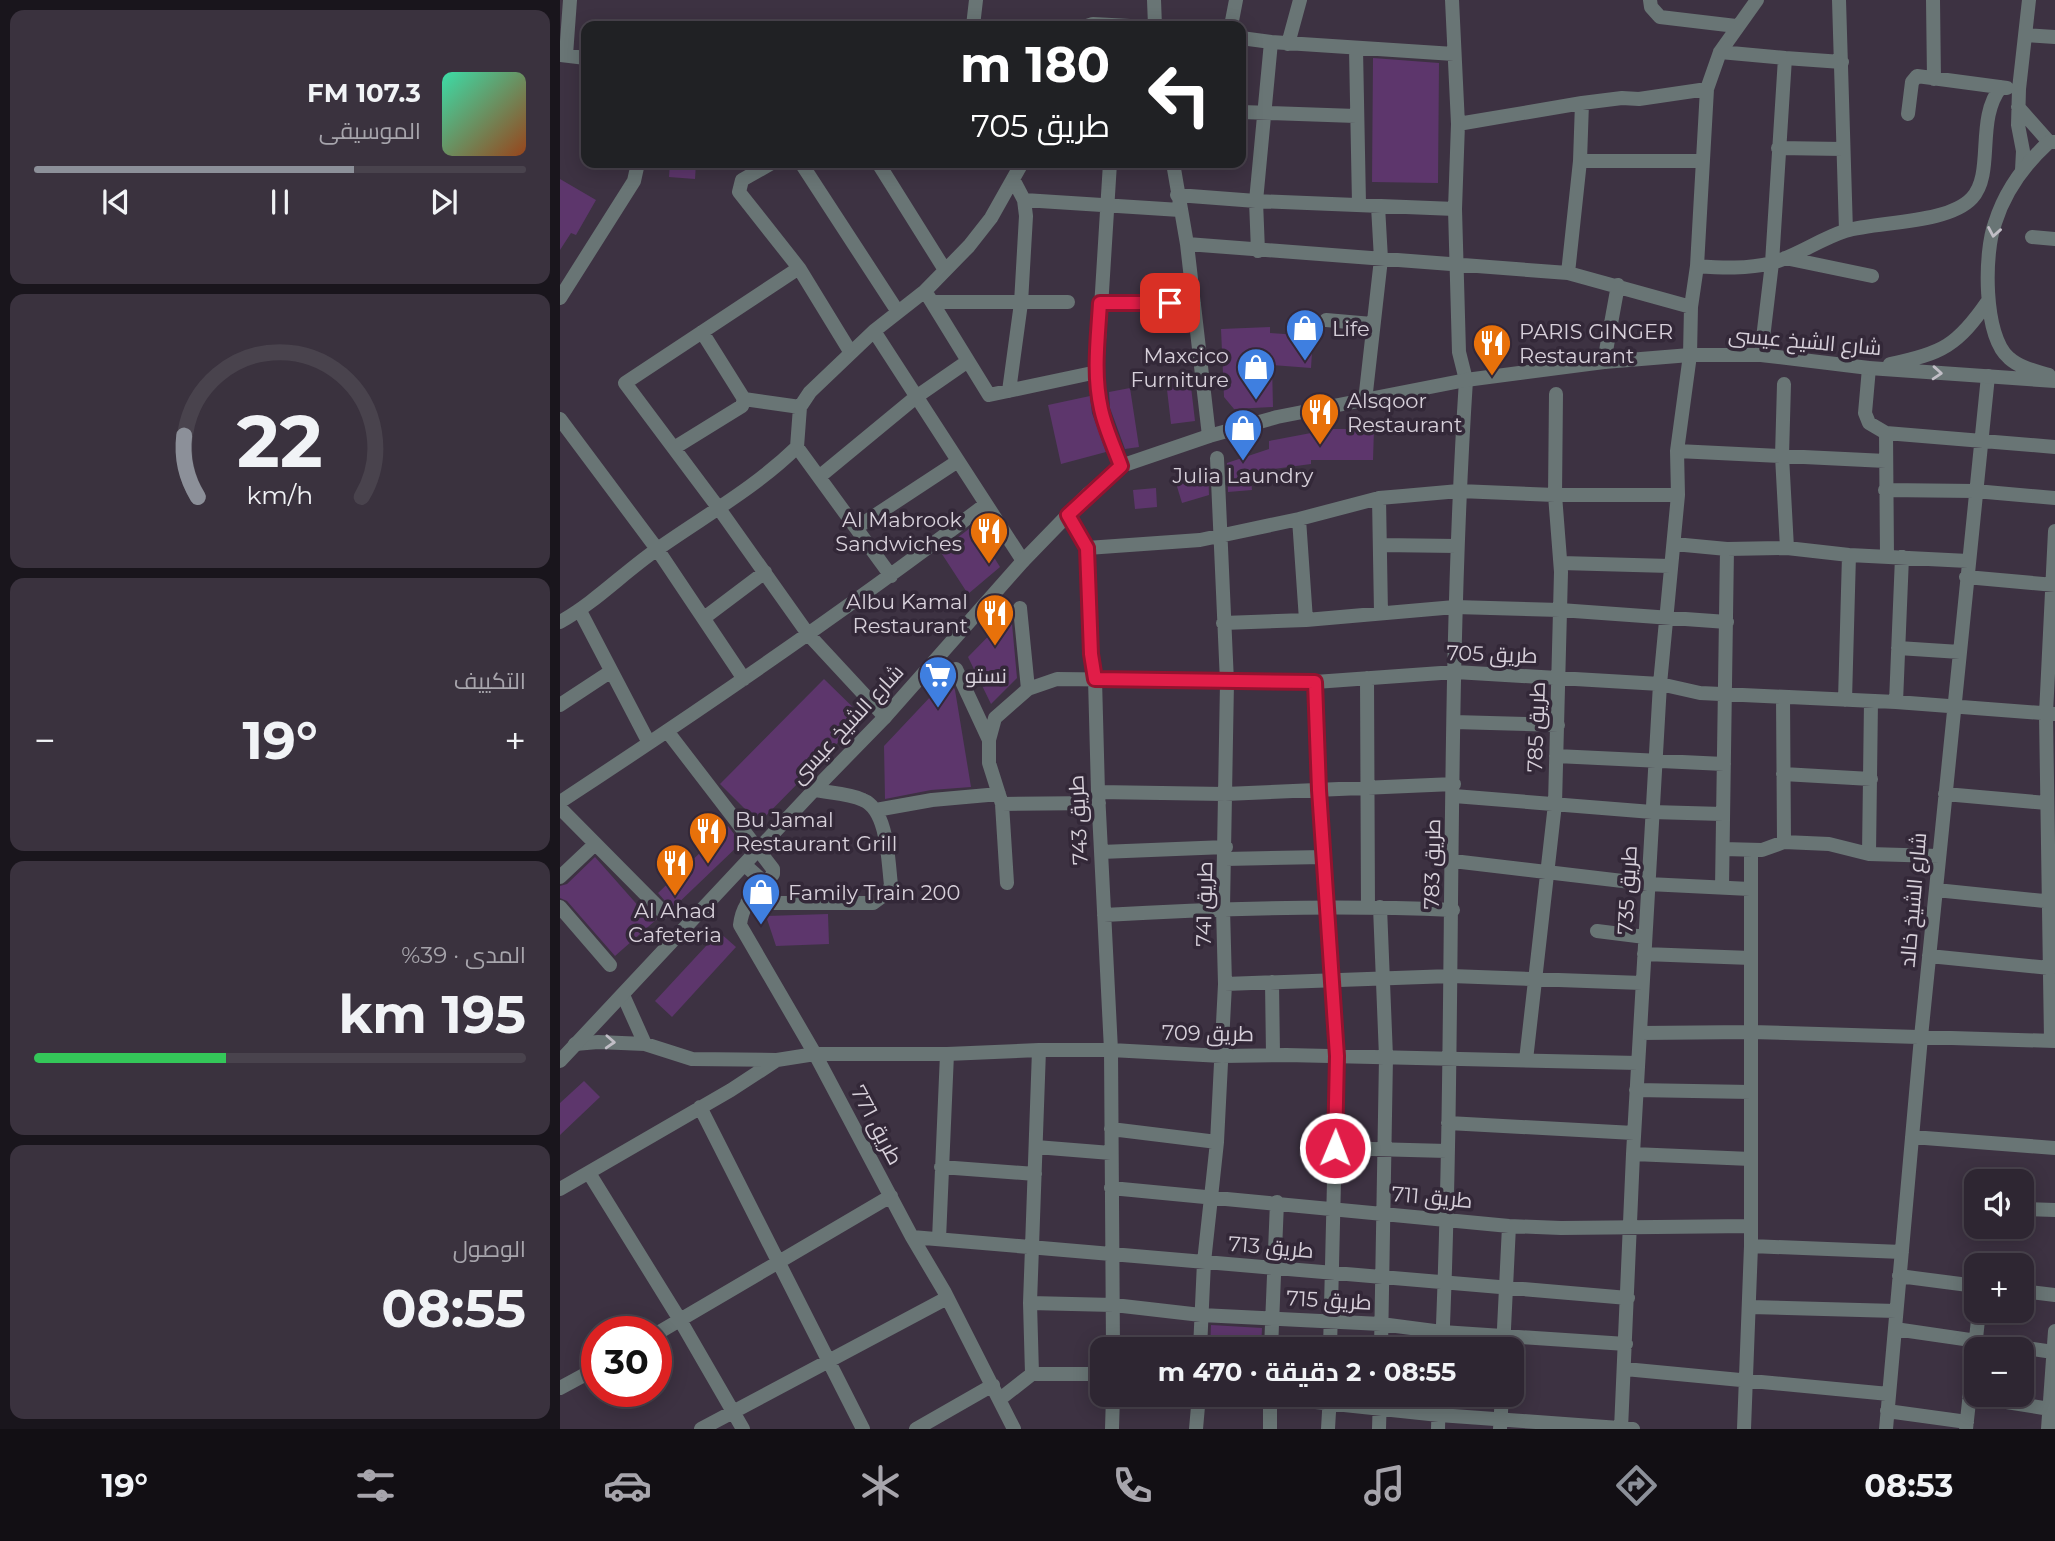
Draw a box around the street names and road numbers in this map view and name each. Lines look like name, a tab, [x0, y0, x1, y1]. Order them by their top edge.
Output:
street label: شارع الشيخ عيسى	[1727, 322, 1883, 362]
street label: طريق 705	[1446, 640, 1538, 669]
street label: شارع الشيخ عيسى	[785, 659, 910, 790]
street label: طريق 785	[1522, 681, 1551, 773]
street label: طريق 743	[1063, 774, 1094, 866]
street label: طريق 783	[1419, 818, 1446, 910]
street label: شارع الشيخ خالد	[1895, 831, 1933, 969]
street label: طريق 735	[1612, 845, 1643, 935]
street label: طريق 741	[1191, 861, 1218, 947]
street label: طريق 709	[1162, 1020, 1254, 1047]
street label: طريق 771	[845, 1081, 908, 1169]
street label: طريق 711	[1390, 1181, 1474, 1214]
street label: طريق 713	[1227, 1231, 1315, 1264]
street label: طريق 715	[1286, 1285, 1372, 1316]

